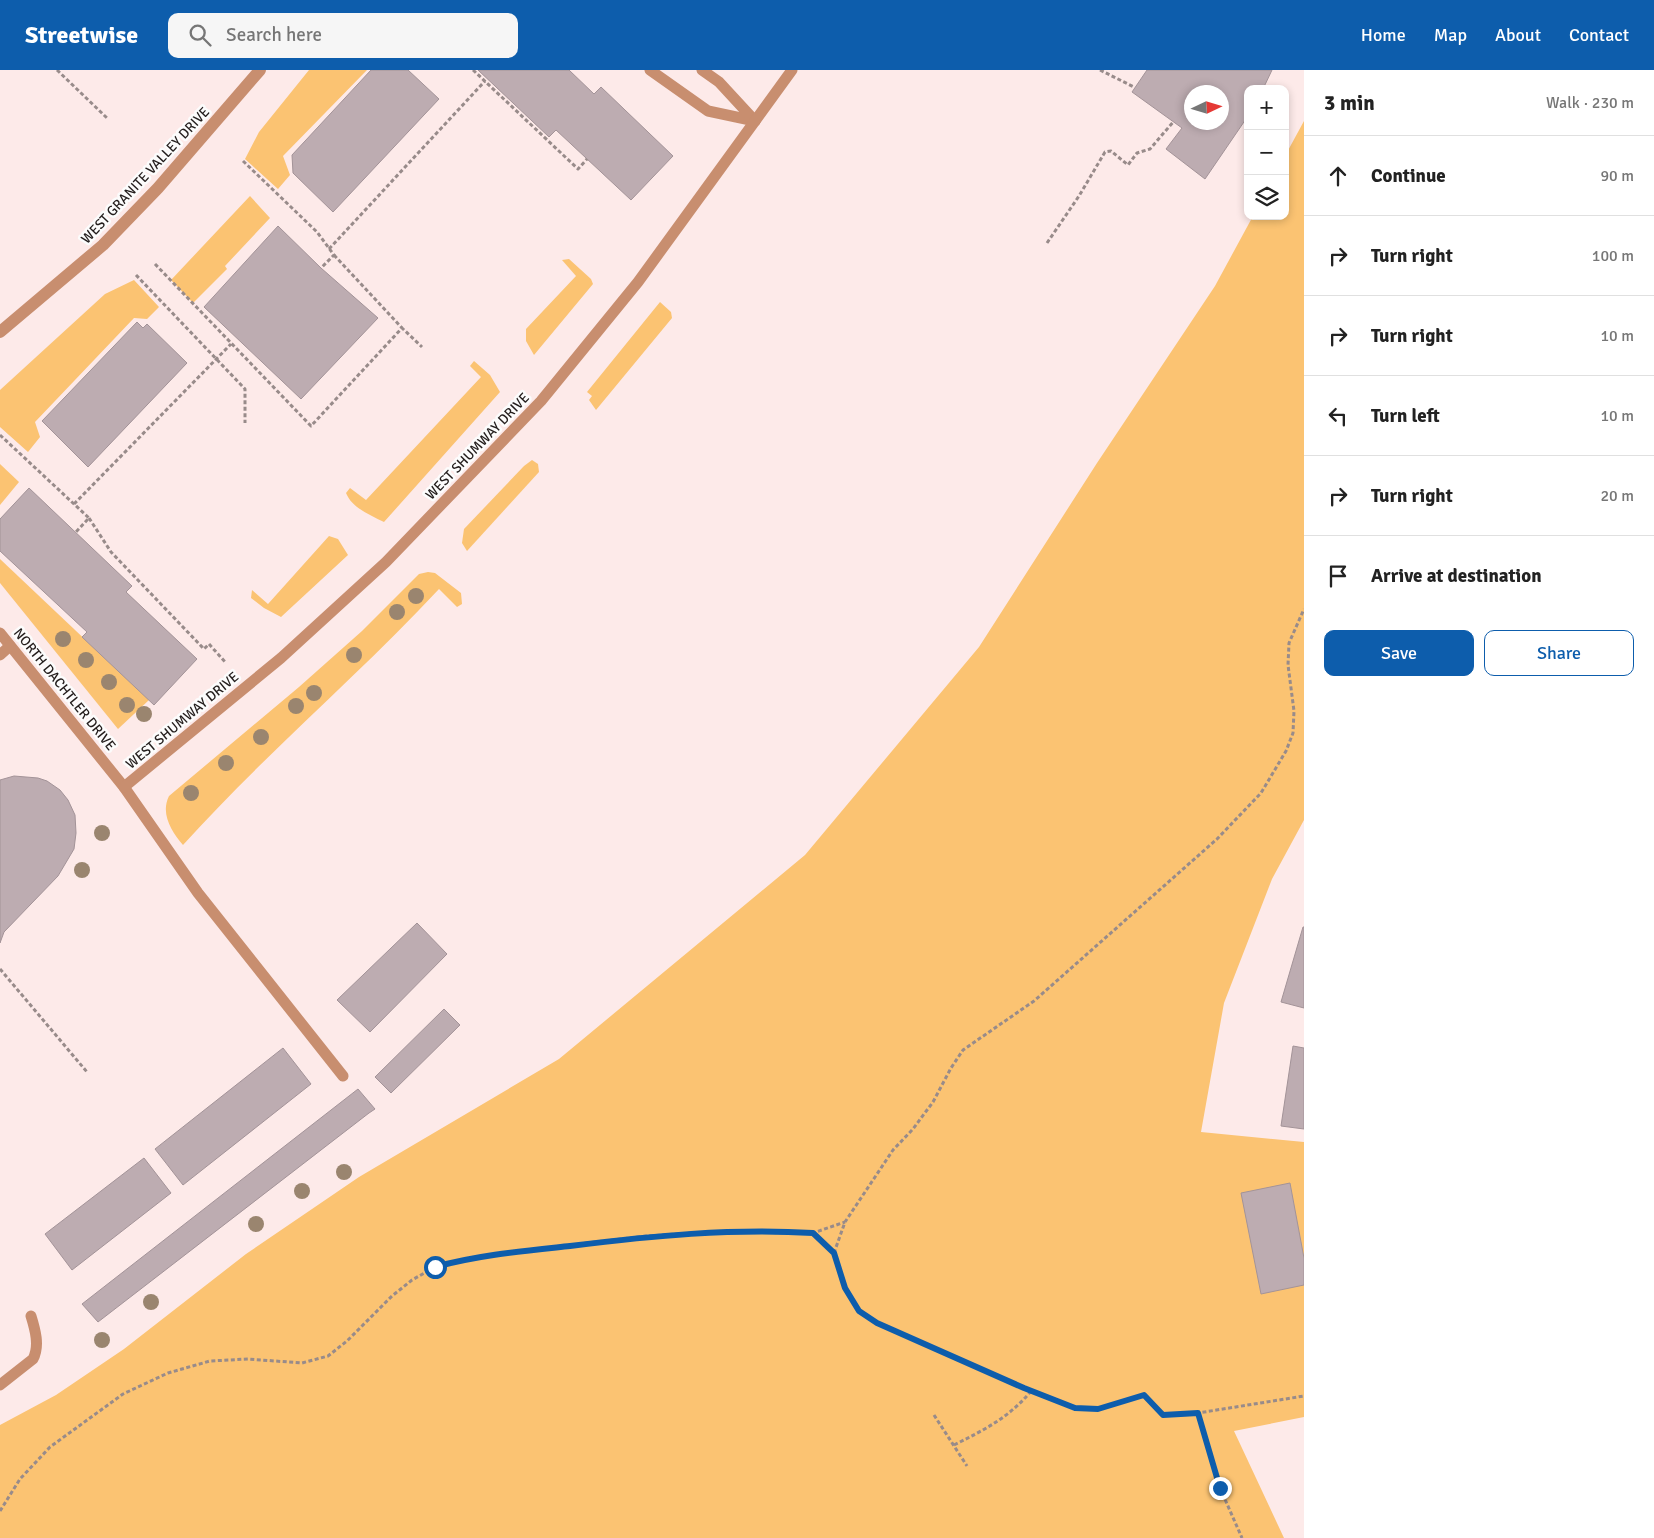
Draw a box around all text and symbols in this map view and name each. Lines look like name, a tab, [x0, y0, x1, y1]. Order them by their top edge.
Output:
search box	[168, 13, 518, 58]
text: Streetwise	[25, 20, 138, 50]
icon: search	[186, 21, 214, 49]
text: Search here	[226, 23, 322, 47]
text: Home	[1361, 24, 1406, 46]
text: Map	[1434, 24, 1467, 46]
text: About	[1495, 24, 1541, 46]
text: Contact	[1569, 24, 1629, 46]
north arrow	[1184, 85, 1229, 130]
map controls	[1244, 85, 1289, 220]
button: +	[1244, 85, 1289, 130]
text: 3 min	[1324, 90, 1375, 116]
text: Walk · 230 m	[1546, 93, 1634, 113]
street label: WEST GRANITE VALLEY DRIVE	[78, 103, 213, 247]
button: −	[1244, 130, 1289, 175]
icon: ahead	[1324, 162, 1352, 190]
text: Continue	[1371, 164, 1446, 188]
text: 90 m	[1600, 166, 1634, 186]
button: layers	[1244, 175, 1289, 220]
icon: right	[1324, 242, 1352, 270]
text: Turn right	[1371, 244, 1453, 268]
text: 100 m	[1592, 246, 1634, 266]
icon: right	[1324, 322, 1352, 350]
text: Turn right	[1371, 324, 1453, 348]
text: 10 m	[1600, 326, 1634, 346]
street label: WEST SHUMWAY DRIVE	[422, 389, 533, 503]
icon: left	[1324, 402, 1352, 430]
text: Turn left	[1371, 404, 1440, 428]
text: 10 m	[1600, 406, 1634, 426]
icon: right	[1324, 482, 1352, 510]
text: Turn right	[1371, 484, 1453, 508]
text: 20 m	[1600, 486, 1634, 506]
icon: arrive	[1324, 562, 1352, 590]
text: Arrive at destination	[1371, 564, 1542, 588]
street label: NORTH DACHTLER DRIVE	[10, 625, 119, 754]
button: Save	[1324, 630, 1474, 676]
button: Share	[1484, 630, 1634, 676]
street label: WEST SHUMWAY DRIVE	[122, 668, 242, 773]
route start	[424, 1256, 447, 1279]
route end	[1209, 1477, 1232, 1500]

